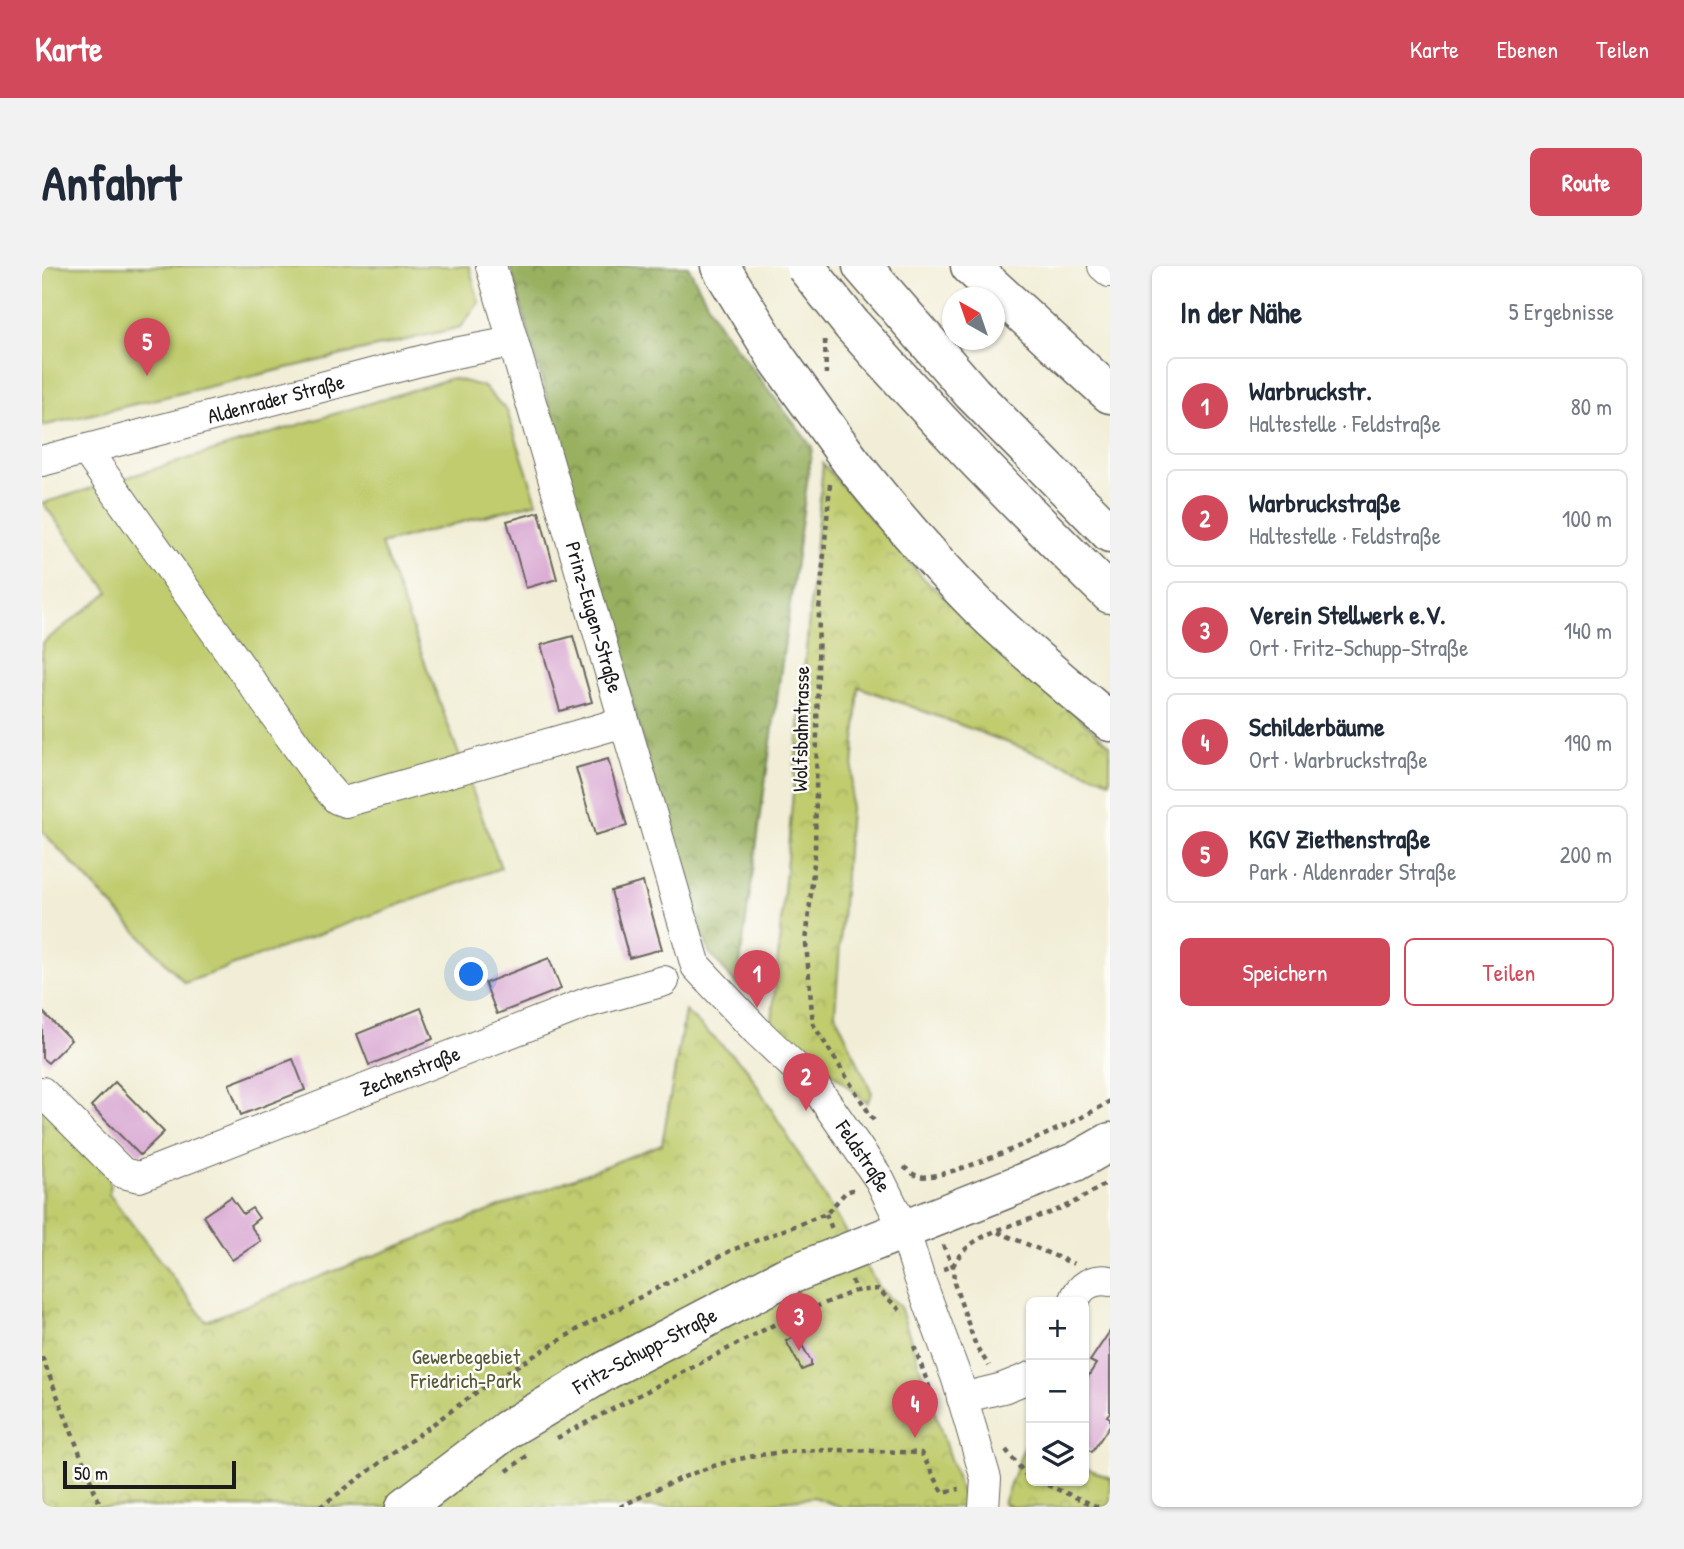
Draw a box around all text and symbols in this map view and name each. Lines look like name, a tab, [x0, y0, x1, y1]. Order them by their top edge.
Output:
text: Karte	[35, 27, 102, 71]
text: Karte	[1410, 33, 1459, 65]
text: Ebenen	[1497, 33, 1558, 65]
text: Teilen	[1596, 33, 1649, 65]
button: Route	[1530, 148, 1642, 216]
text: Anfahrt	[42, 149, 181, 215]
north arrow	[942, 287, 1005, 350]
text: In der Nähe	[1180, 292, 1302, 332]
text: 5 Ergebnisse	[1509, 296, 1614, 327]
pin: 5	[124, 318, 170, 376]
street label: Aldenrader Straße	[204, 367, 347, 431]
text: Warbruckstr.	[1249, 373, 1372, 408]
text: 1	[1201, 391, 1209, 422]
text: 80 m	[1571, 391, 1612, 422]
text: Haltestelle · Feldstraße	[1249, 408, 1441, 439]
text: Warbruckstraße	[1249, 485, 1400, 520]
text: 2	[1200, 503, 1210, 534]
text: 100 m	[1562, 503, 1612, 534]
text: Haltestelle · Feldstraße	[1249, 520, 1441, 551]
street label: Prinz-Eugen-Straße	[559, 538, 630, 696]
text: Verein Stellwerk e.V.	[1249, 597, 1446, 632]
text: 3	[1200, 615, 1210, 646]
text: 140 m	[1564, 615, 1612, 646]
text: Ort · Fritz-Schupp-Straße	[1249, 632, 1468, 663]
street label: Wolfsbahntrasse	[785, 666, 816, 792]
text: Schilderbäume	[1249, 709, 1385, 744]
text: 4	[1201, 727, 1209, 758]
text: 190 m	[1564, 727, 1612, 758]
text: Ort · Warbruckstraße	[1249, 744, 1428, 775]
text: KGV Ziethenstraße	[1249, 821, 1430, 856]
text: 5	[1200, 839, 1210, 870]
text: 200 m	[1560, 839, 1612, 870]
text: Park · Aldenrader Straße	[1249, 856, 1456, 887]
button: Speichern	[1180, 938, 1390, 1006]
button: Teilen	[1404, 938, 1614, 1006]
pin: 1	[734, 950, 780, 1008]
your location	[454, 957, 488, 991]
street label: Zechenstraße	[356, 1039, 464, 1104]
pin: 2	[783, 1053, 829, 1111]
street label: Feldstraße	[828, 1114, 899, 1197]
pin: 3	[776, 1293, 822, 1351]
map controls	[1026, 1297, 1089, 1486]
button: +	[1026, 1297, 1089, 1360]
street label: Fritz-Schupp-Straße	[566, 1300, 722, 1402]
park label: Gewerbegebiet Friedrich-Park	[410, 1342, 522, 1395]
button: −	[1026, 1360, 1089, 1423]
pin: 4	[892, 1380, 938, 1438]
button: layers	[1026, 1423, 1089, 1486]
scale bar	[63, 1458, 236, 1490]
text: 50 m	[74, 1460, 108, 1486]

